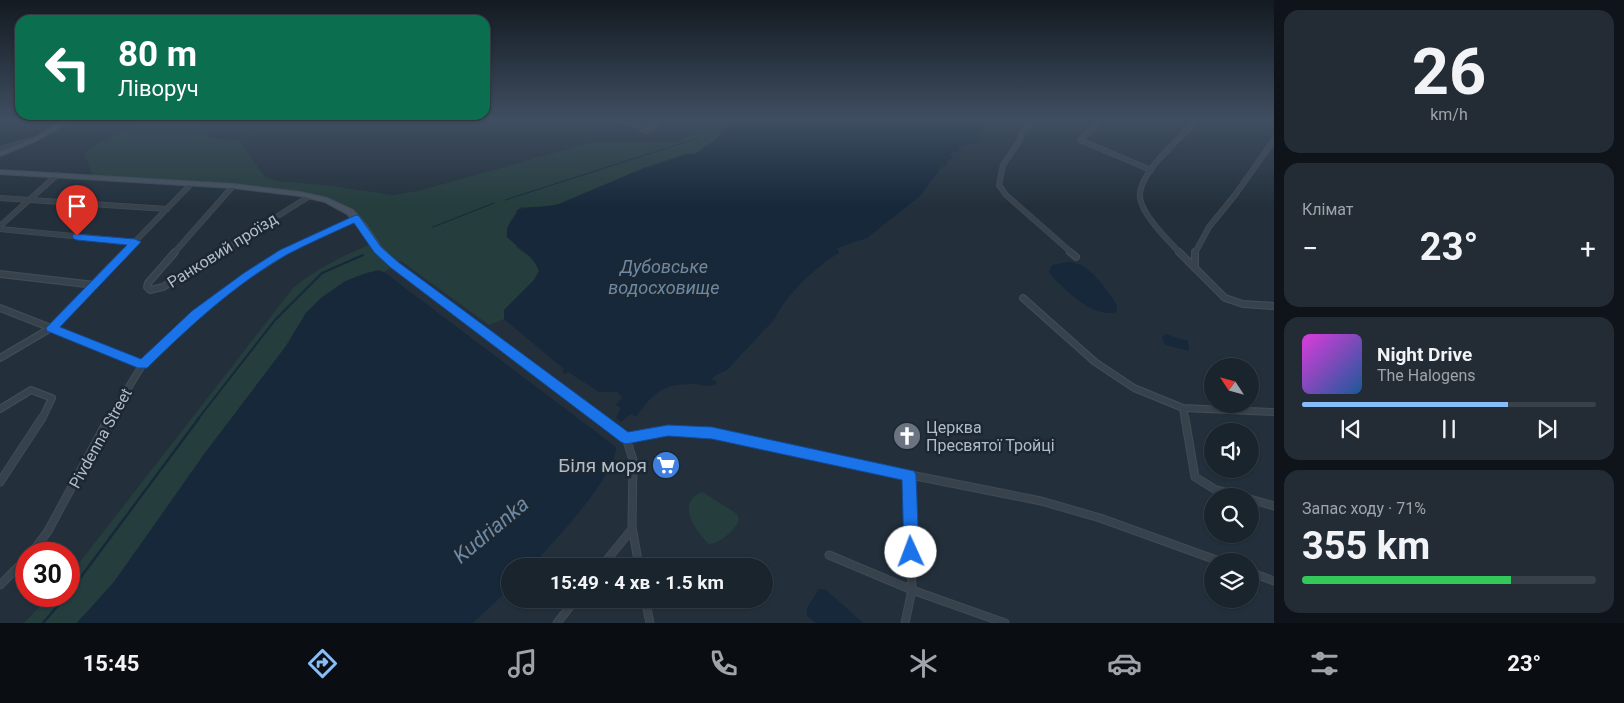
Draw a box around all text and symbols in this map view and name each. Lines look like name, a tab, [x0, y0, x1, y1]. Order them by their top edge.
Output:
text: 80 m	[118, 34, 197, 75]
text: 26	[1412, 34, 1486, 110]
icon: left	[35, 35, 100, 100]
text: Ліворуч	[118, 76, 199, 101]
text: km/h	[1430, 105, 1468, 124]
pin	[56, 185, 98, 236]
icon: arrive	[63, 192, 91, 220]
text: Клімат	[1302, 200, 1354, 219]
street label: Ранковий проїзд	[164, 209, 281, 292]
text: 23°	[1420, 225, 1478, 269]
text: −	[1302, 232, 1318, 265]
text: +	[1580, 232, 1596, 265]
water label: Дубовське водосховище	[608, 256, 720, 298]
text: Night Drive	[1377, 343, 1472, 366]
north arrow	[1204, 358, 1259, 412]
map controls	[1204, 358, 1259, 608]
text: The Halogens	[1377, 366, 1476, 385]
street label: Pivdenna Street	[65, 385, 136, 492]
icon: previous	[1337, 415, 1365, 443]
icon: pause	[1435, 415, 1463, 443]
icon: next	[1533, 415, 1561, 443]
place label: Церква Пресвятої Тройці	[926, 418, 1055, 455]
church icon: Церква Пресвятої Тройці	[892, 421, 922, 451]
button: sound	[1204, 423, 1259, 478]
supermarket icon: Біля моря	[651, 450, 681, 480]
place label: Біля моря	[558, 454, 647, 477]
button: search	[1204, 488, 1259, 543]
water label: Kudrianka	[448, 492, 534, 568]
text: Запас ходу · 71%	[1302, 499, 1426, 518]
text: 355 km	[1302, 524, 1430, 568]
position arrow	[884, 525, 936, 577]
speed limit sign: 30	[15, 542, 80, 607]
button: layers	[1204, 553, 1259, 608]
text: 15:49 · 4 хв · 1.5 km	[550, 571, 724, 594]
icon: directions	[305, 646, 340, 681]
icon: music	[505, 646, 540, 681]
icon: phone	[706, 646, 741, 681]
icon: climate	[906, 646, 941, 681]
icon: car	[1107, 646, 1142, 681]
icon: filters	[1307, 646, 1342, 681]
text: 15:45	[83, 651, 139, 676]
text: 23°	[1507, 651, 1541, 676]

